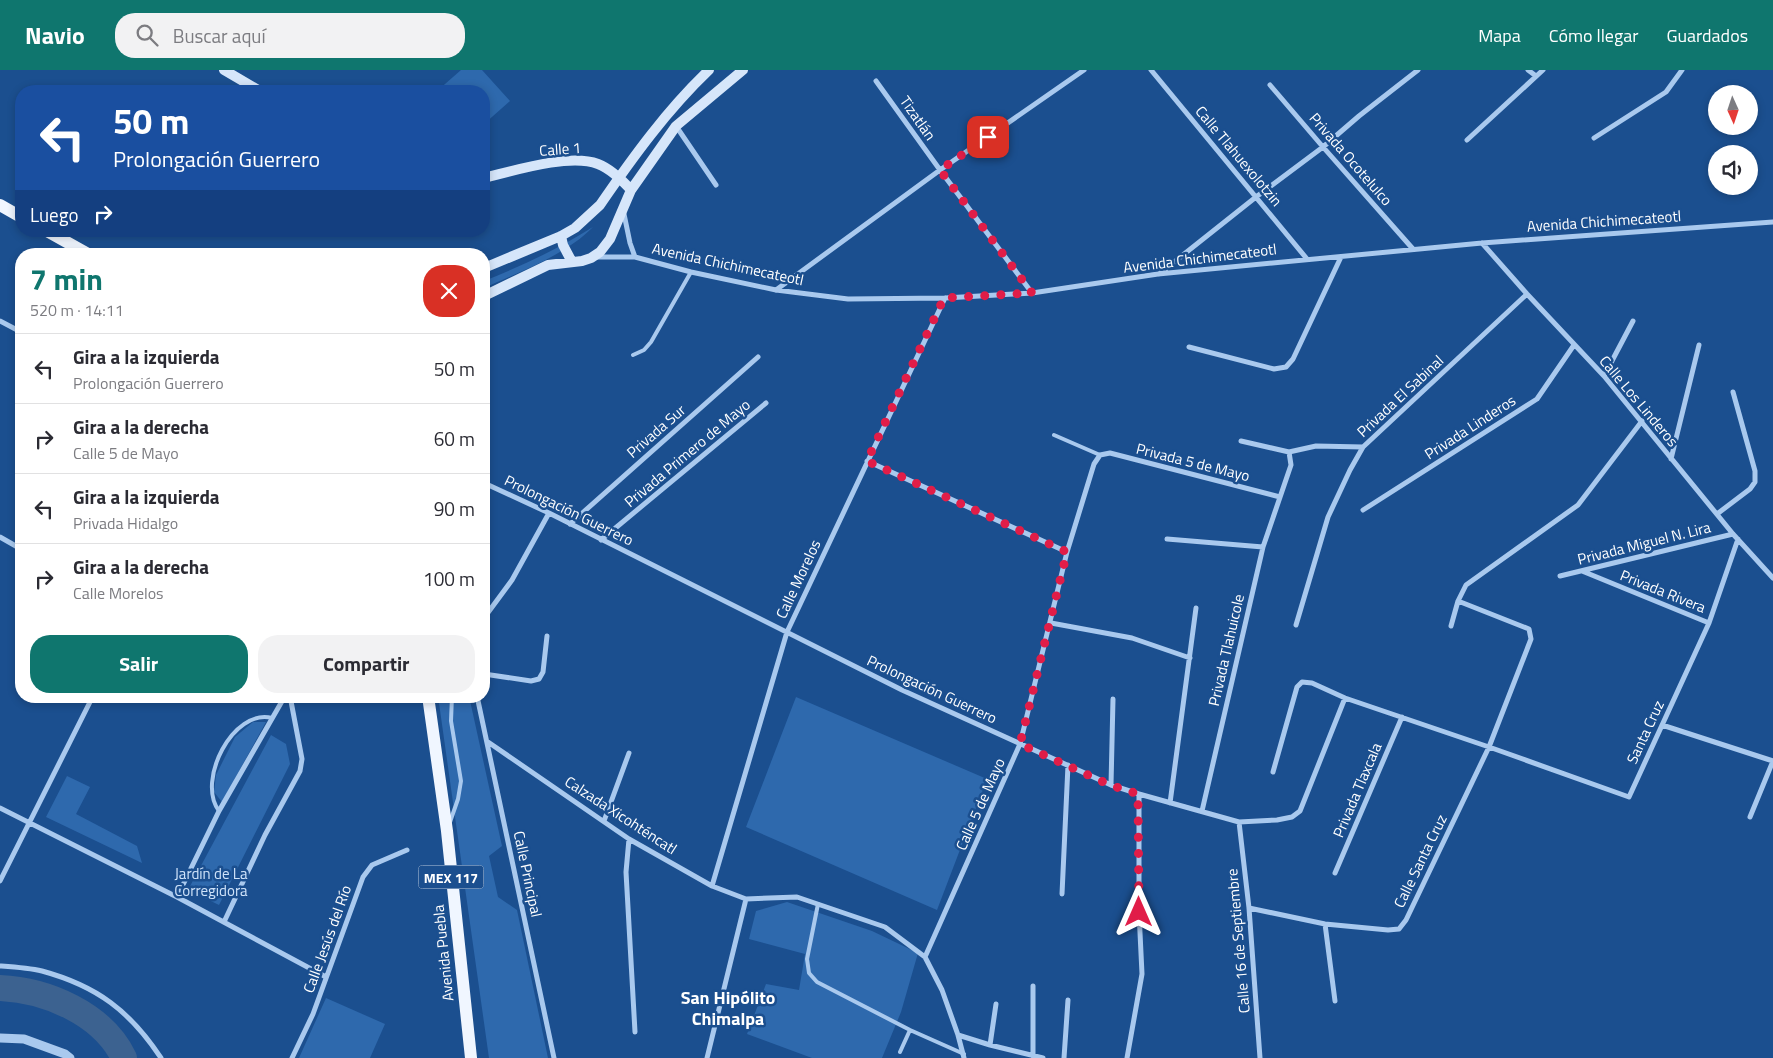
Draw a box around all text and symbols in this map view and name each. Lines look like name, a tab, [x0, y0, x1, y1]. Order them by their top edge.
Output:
search box	[115, 13, 465, 58]
text: Navio	[25, 17, 85, 53]
icon: search	[133, 21, 161, 49]
text: Buscar aquí	[173, 21, 266, 50]
text: Mapa	[1478, 22, 1521, 49]
text: Cómo llegar	[1549, 22, 1638, 49]
text: Guardados	[1666, 22, 1748, 49]
north arrow	[1708, 85, 1758, 135]
map controls	[1708, 85, 1758, 195]
street label: Tizatlán	[894, 91, 942, 145]
text: 50 m	[113, 94, 189, 148]
street label: Calle Tlahuexolotzin	[1190, 101, 1288, 211]
icon: left	[30, 105, 95, 170]
street label: Privada Ocotelulco	[1304, 107, 1398, 211]
pin	[967, 116, 1009, 158]
icon: arrive	[974, 123, 1002, 151]
street label: Calle 1	[538, 136, 582, 162]
text: Prolongación Guerrero	[113, 142, 320, 176]
button: sound	[1708, 145, 1758, 195]
text: Luego	[30, 200, 79, 229]
icon: right	[89, 200, 117, 228]
street label: Avenida Chichimecateotl	[1526, 204, 1682, 238]
street label: Avenida Chichimecateotl	[650, 237, 806, 291]
street label: Avenida Chichimecateotl	[1122, 237, 1278, 279]
text: 7 min	[30, 256, 103, 302]
button: close	[423, 265, 475, 317]
text: 520 m · 14:11	[30, 298, 124, 322]
text: Gira a la izquierda	[73, 342, 220, 371]
street label: Privada El Sabinal	[1351, 350, 1449, 442]
street label: Calle Los Linderos	[1594, 350, 1684, 452]
text: 50 m	[434, 354, 475, 383]
icon: left	[30, 355, 58, 383]
text: Prolongación Guerrero	[73, 371, 224, 395]
street label: Privada Linderos	[1420, 389, 1520, 465]
street label: Privada Primero de Mayo	[619, 393, 755, 513]
street label: Privada Sur	[621, 399, 691, 463]
text: Gira a la derecha	[73, 412, 209, 441]
text: 60 m	[434, 424, 475, 453]
icon: right	[30, 425, 58, 453]
street label: Privada 5 de Mayo	[1134, 437, 1252, 487]
text: Calle 5 de Mayo	[73, 441, 179, 465]
street label: Prolongación Guerrero	[501, 469, 638, 551]
text: Gira a la izquierda	[73, 482, 220, 511]
text: 90 m	[434, 494, 475, 523]
icon: left	[30, 495, 58, 523]
text: Privada Hidalgo	[73, 511, 178, 535]
street label: Privada Miguel N. Lira	[1575, 515, 1713, 571]
street label: Calle Morelos	[770, 536, 826, 622]
text: Gira a la derecha	[73, 552, 209, 581]
street label: Privada Rivera	[1617, 563, 1710, 619]
text: 100 m	[423, 564, 475, 593]
icon: right	[30, 565, 58, 593]
text: Calle Morelos	[73, 581, 164, 605]
street label: Privada Tlahuicole	[1202, 592, 1250, 708]
button: Salir	[30, 635, 248, 693]
button: Compartir	[258, 635, 475, 693]
street label: Prolongación Guerrero	[863, 649, 1001, 729]
street label: Santa Cruz	[1620, 696, 1670, 768]
street label: Privada Tlaxcala	[1327, 738, 1388, 841]
street label: Calle 5 de Mayo	[949, 754, 1011, 854]
street label: Calzada Xicohténcatl	[560, 770, 682, 860]
street label: Calle Santa Cruz	[1387, 810, 1453, 912]
street label: Calle Principal	[508, 829, 548, 919]
park label: Jardín de La Corregidora	[174, 862, 248, 902]
road number: MEX 117	[418, 866, 484, 889]
street label: Calle 16 de Septiembre	[1220, 868, 1256, 1014]
street label: Calle Jesús del Río	[297, 882, 357, 996]
position arrow	[1112, 885, 1164, 937]
street label: Avenida Puebla	[426, 903, 459, 1002]
district label: San Hipólito Chimalpa	[681, 984, 775, 1032]

